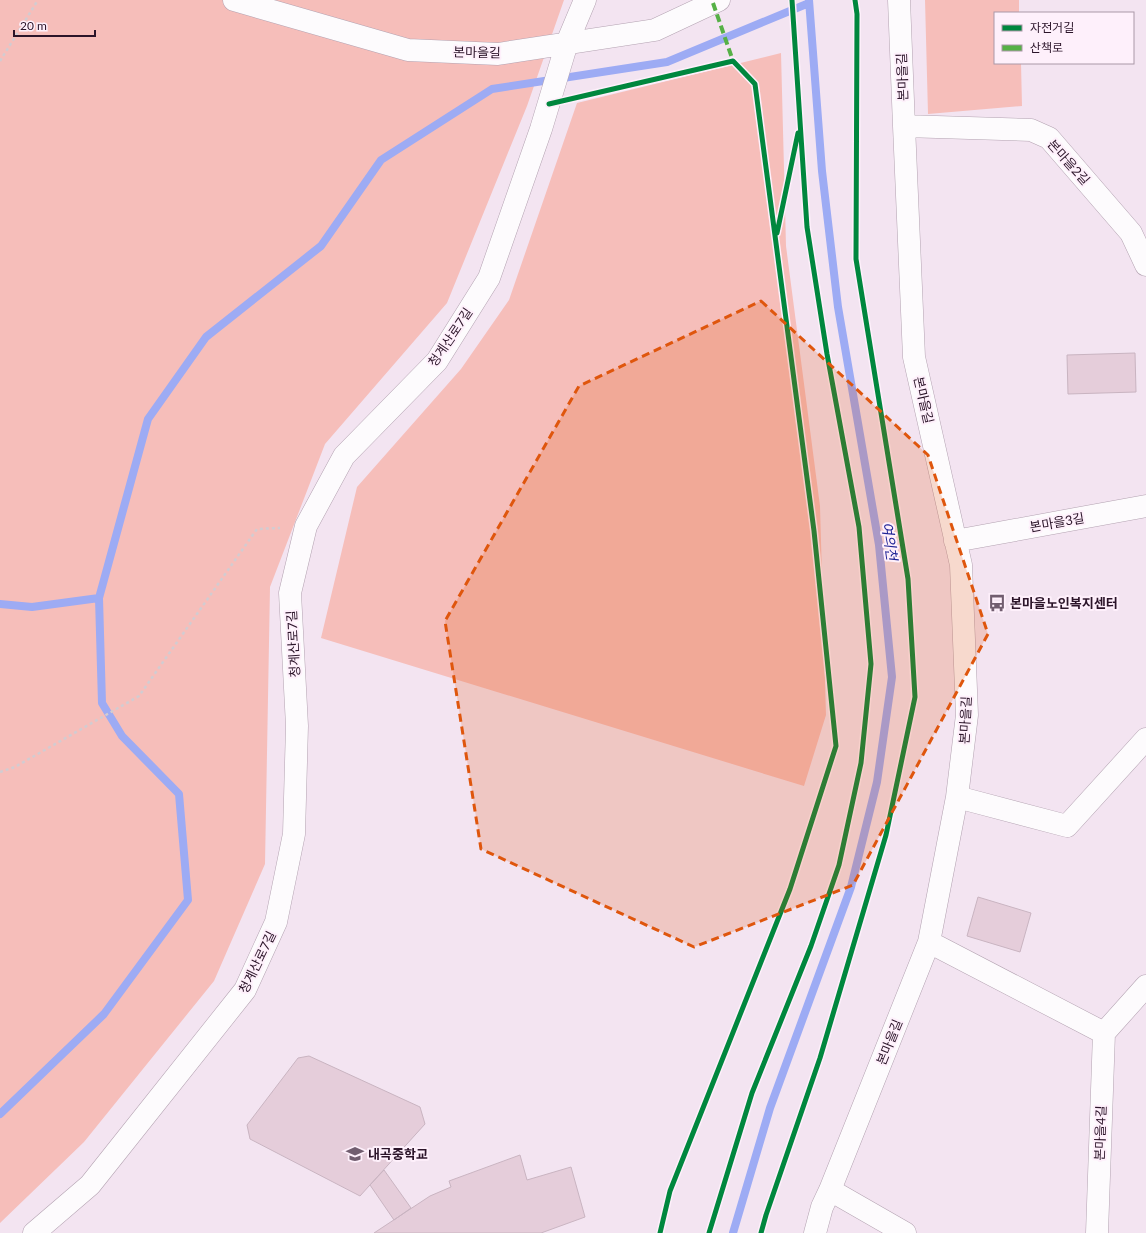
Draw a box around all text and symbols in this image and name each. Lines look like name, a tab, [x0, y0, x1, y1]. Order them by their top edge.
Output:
scale bar	[14, 12, 95, 38]
legend	[994, 12, 1134, 64]
text: 20 m	[20, 18, 47, 33]
text: 자전거길	[1030, 20, 1074, 35]
text: 산책로	[1030, 40, 1063, 55]
street label: 본마을길	[453, 44, 501, 60]
street label: 본마을길	[893, 53, 911, 101]
street label: 본마을2길	[1045, 136, 1093, 188]
street label: 청계산로7길	[425, 305, 475, 369]
street label: 본마을길	[911, 375, 937, 425]
street label: 본마을3길	[1028, 509, 1086, 535]
water label: 여의천	[879, 521, 901, 562]
bus stop icon: 본마을노인복지센터	[987, 593, 1007, 613]
place label: 본마을노인복지센터	[1010, 595, 1118, 611]
street label: 청계산로7길	[283, 610, 303, 678]
street label: 본마을길	[956, 696, 974, 744]
street label: 청계산로7길	[235, 928, 279, 996]
street label: 본마을길	[873, 1017, 905, 1067]
street label: 본마을4길	[1091, 1105, 1109, 1161]
school or university icon: 내곡중학교	[345, 1144, 365, 1164]
place label: 내곡중학교	[368, 1146, 428, 1162]

